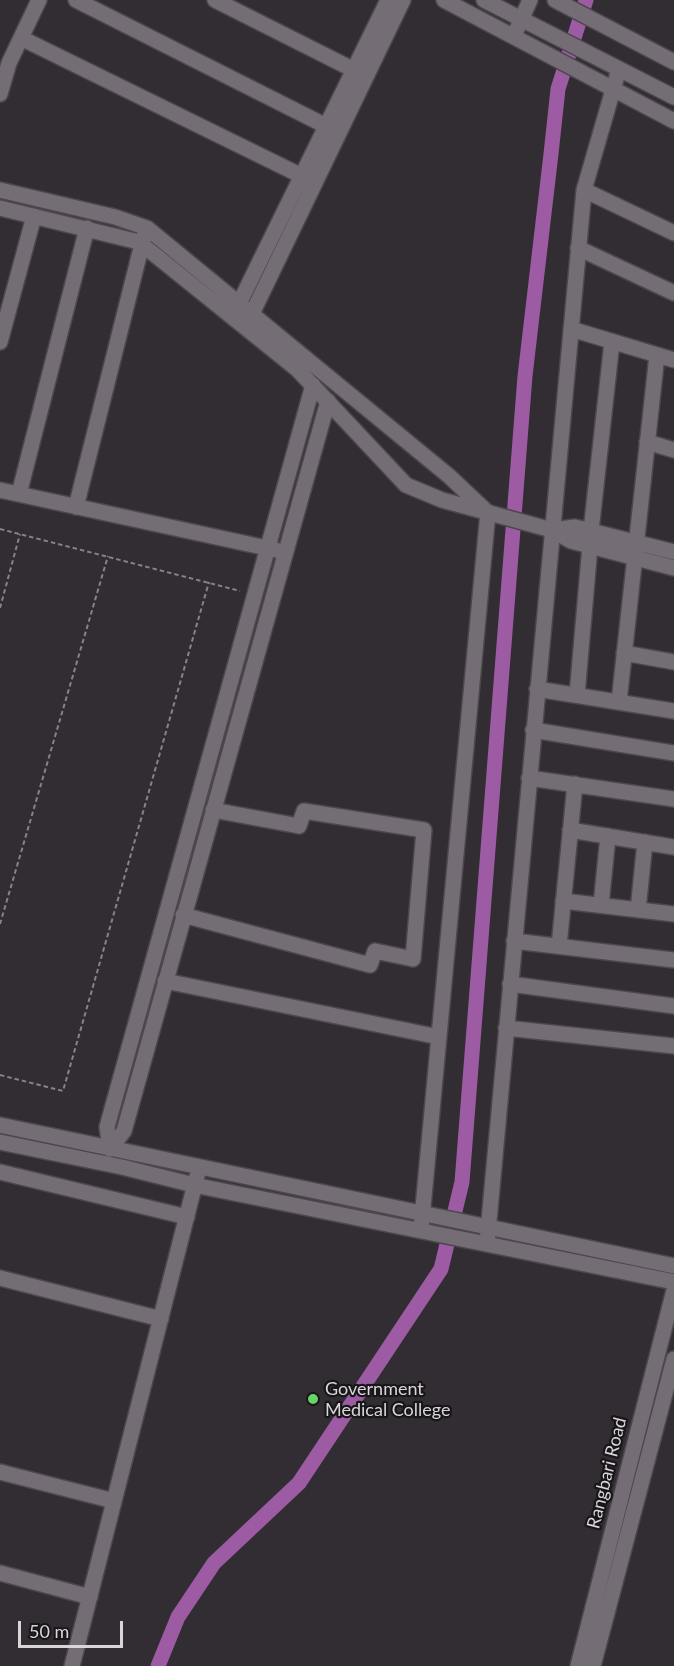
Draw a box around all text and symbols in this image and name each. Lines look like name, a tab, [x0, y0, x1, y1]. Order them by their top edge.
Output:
place label: Government Medical College	[325, 1378, 451, 1420]
marker: Government Medical College	[306, 1392, 320, 1406]
street label: Rangbari Road	[583, 1415, 631, 1531]
scale bar	[21, 1609, 126, 1647]
text: 50 m	[29, 1620, 69, 1642]

